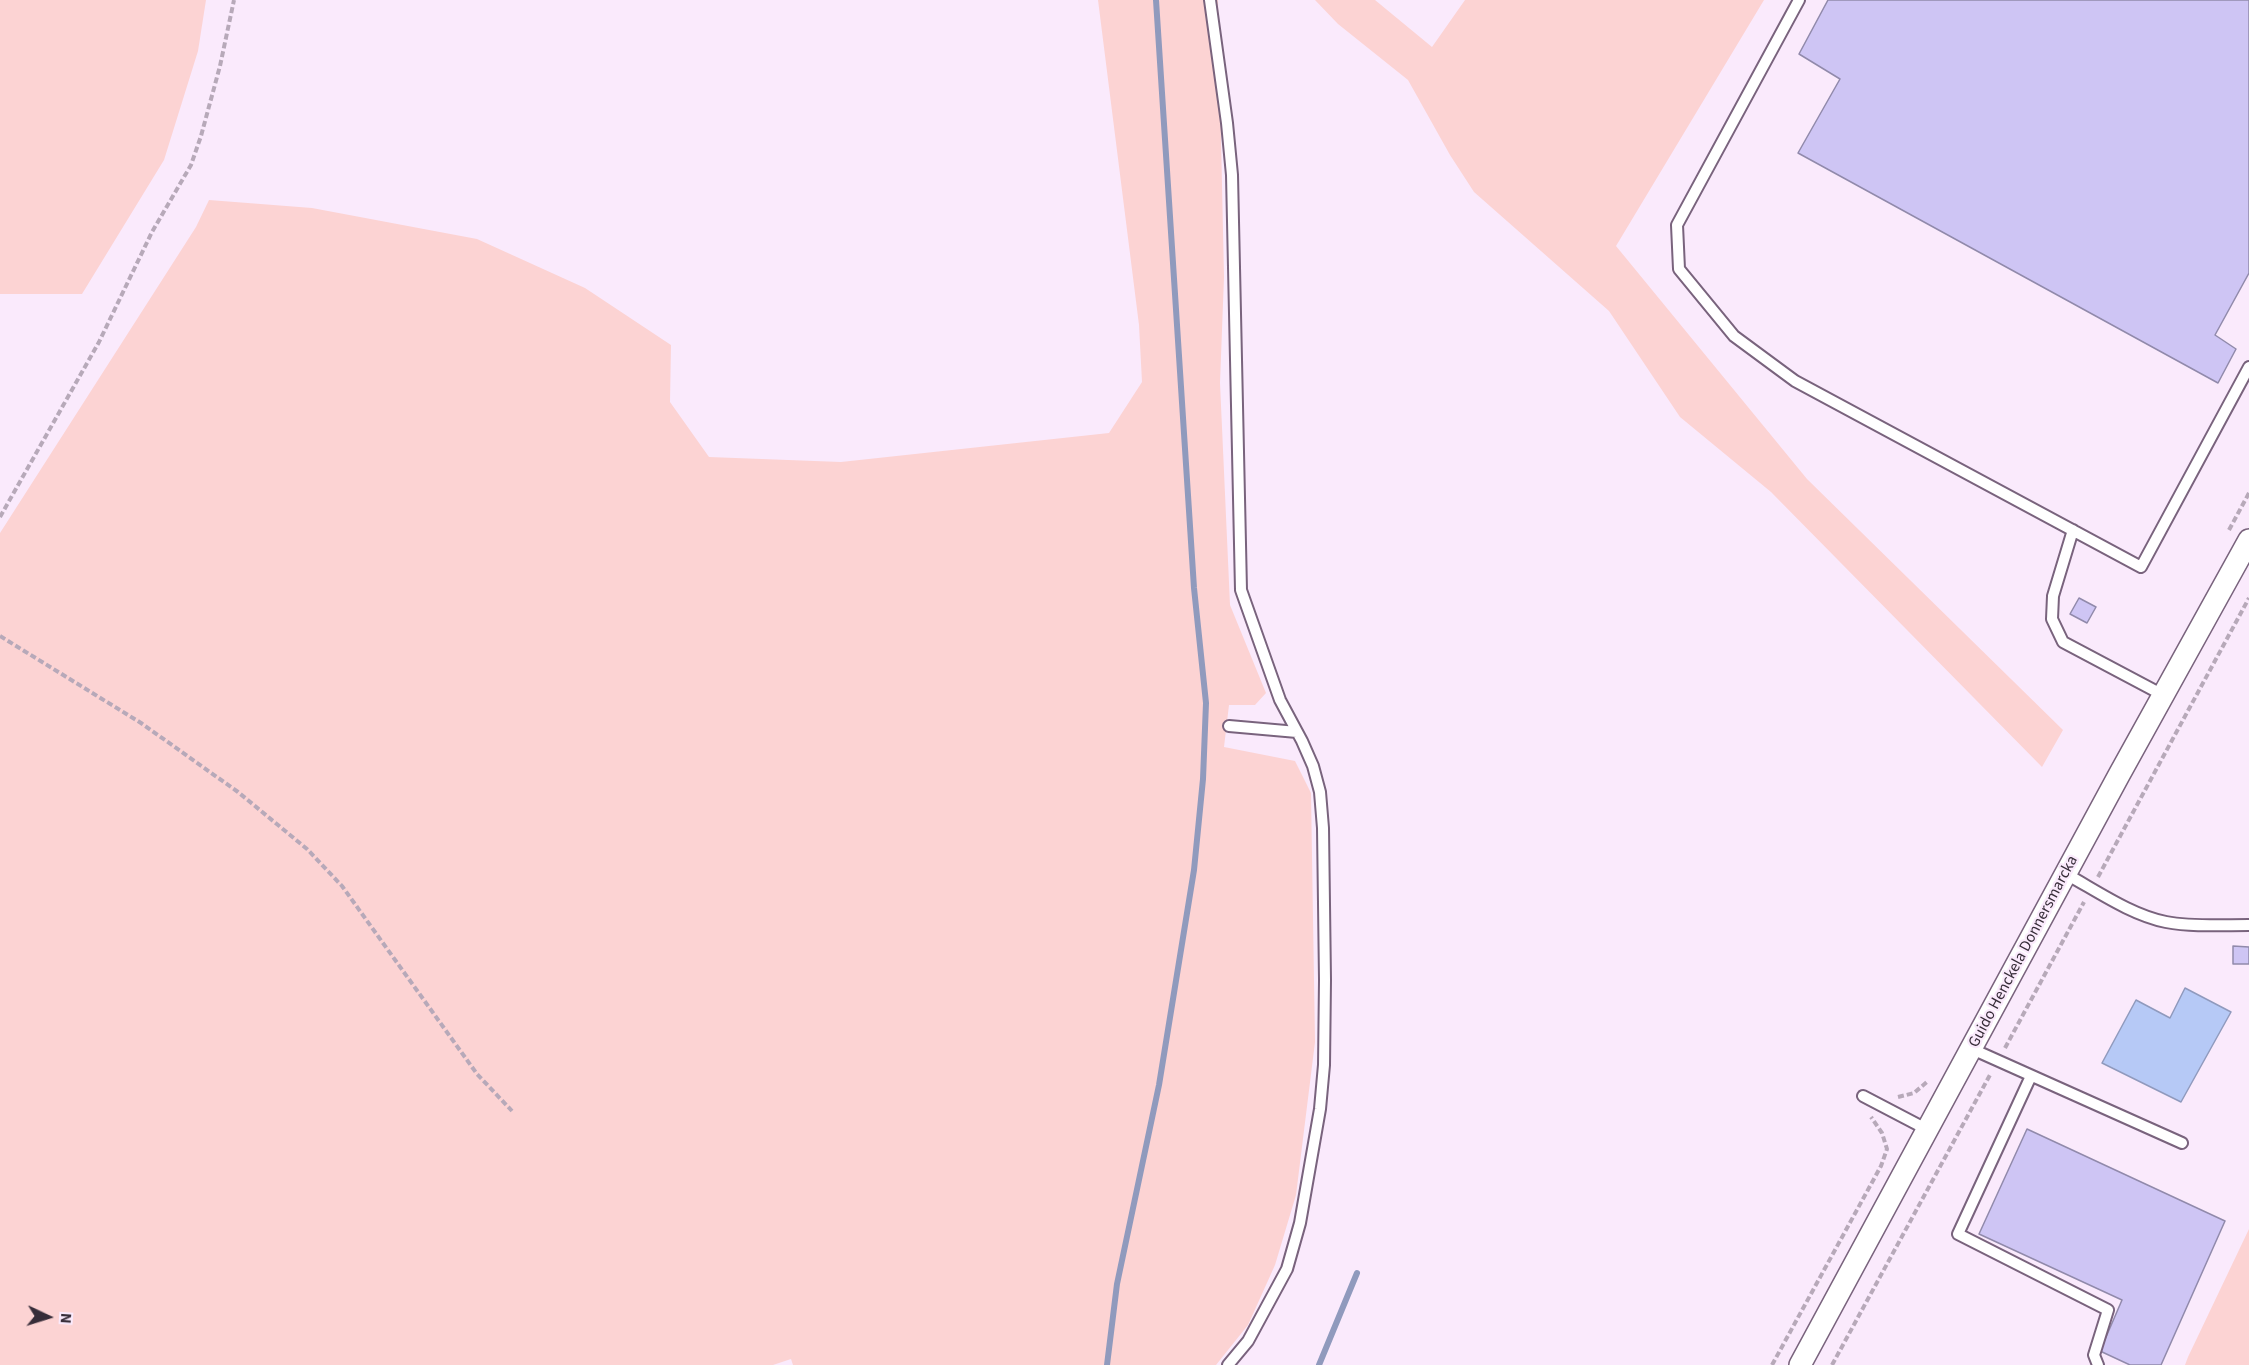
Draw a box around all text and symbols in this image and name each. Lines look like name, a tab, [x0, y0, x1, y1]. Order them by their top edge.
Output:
street label: Guido Henckela Donnersmarcka	[1965, 853, 2083, 1051]
north arrow	[18, 1287, 78, 1347]
text: N	[55, 1312, 77, 1324]

